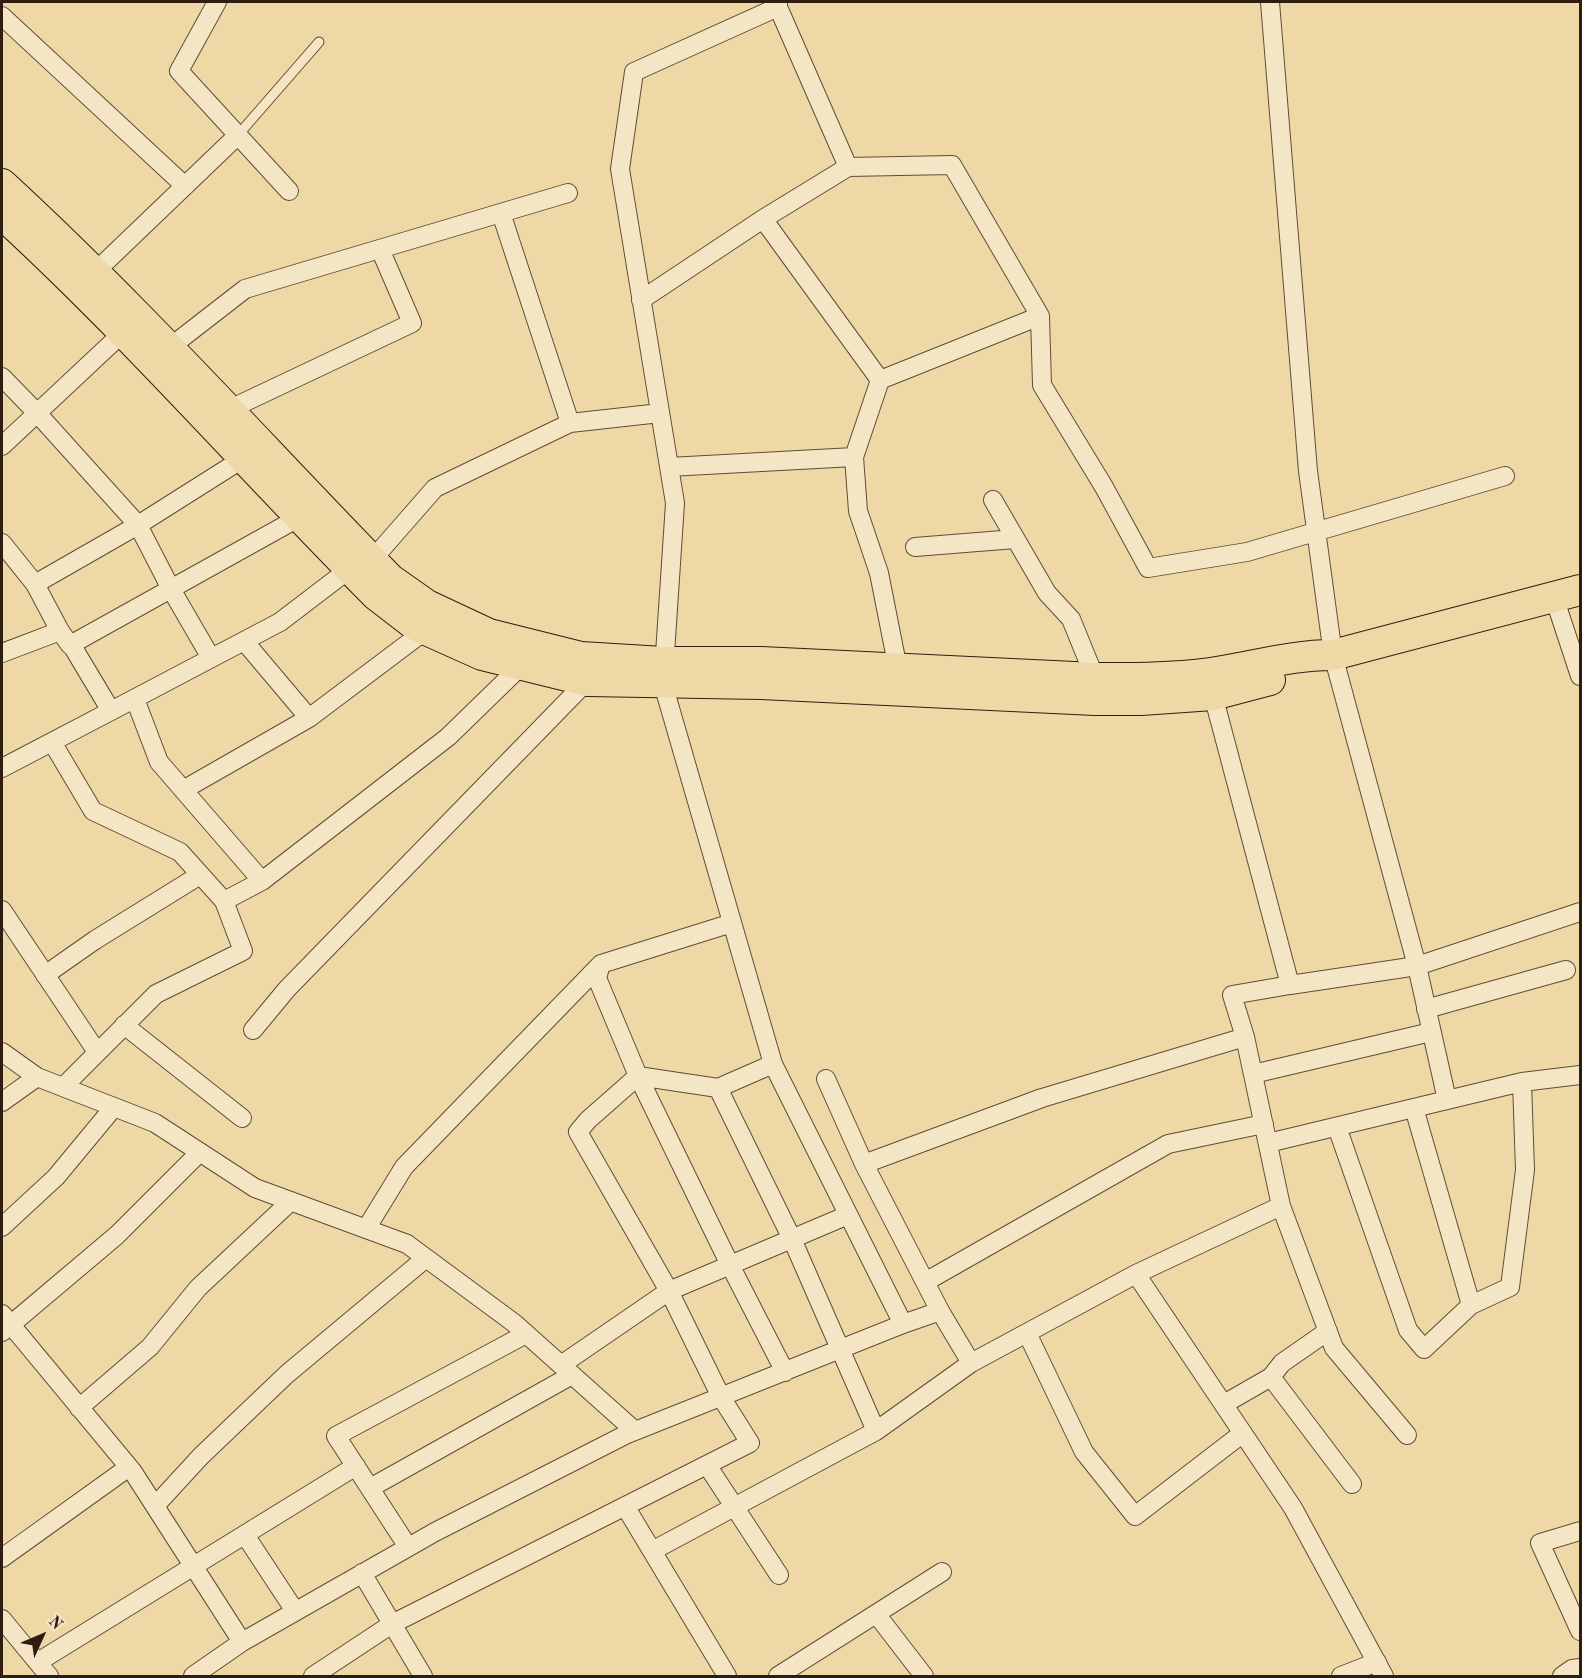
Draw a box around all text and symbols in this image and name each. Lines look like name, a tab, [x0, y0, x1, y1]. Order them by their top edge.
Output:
north arrow	[12, 1606, 72, 1666]
text: N	[45, 1614, 65, 1633]

